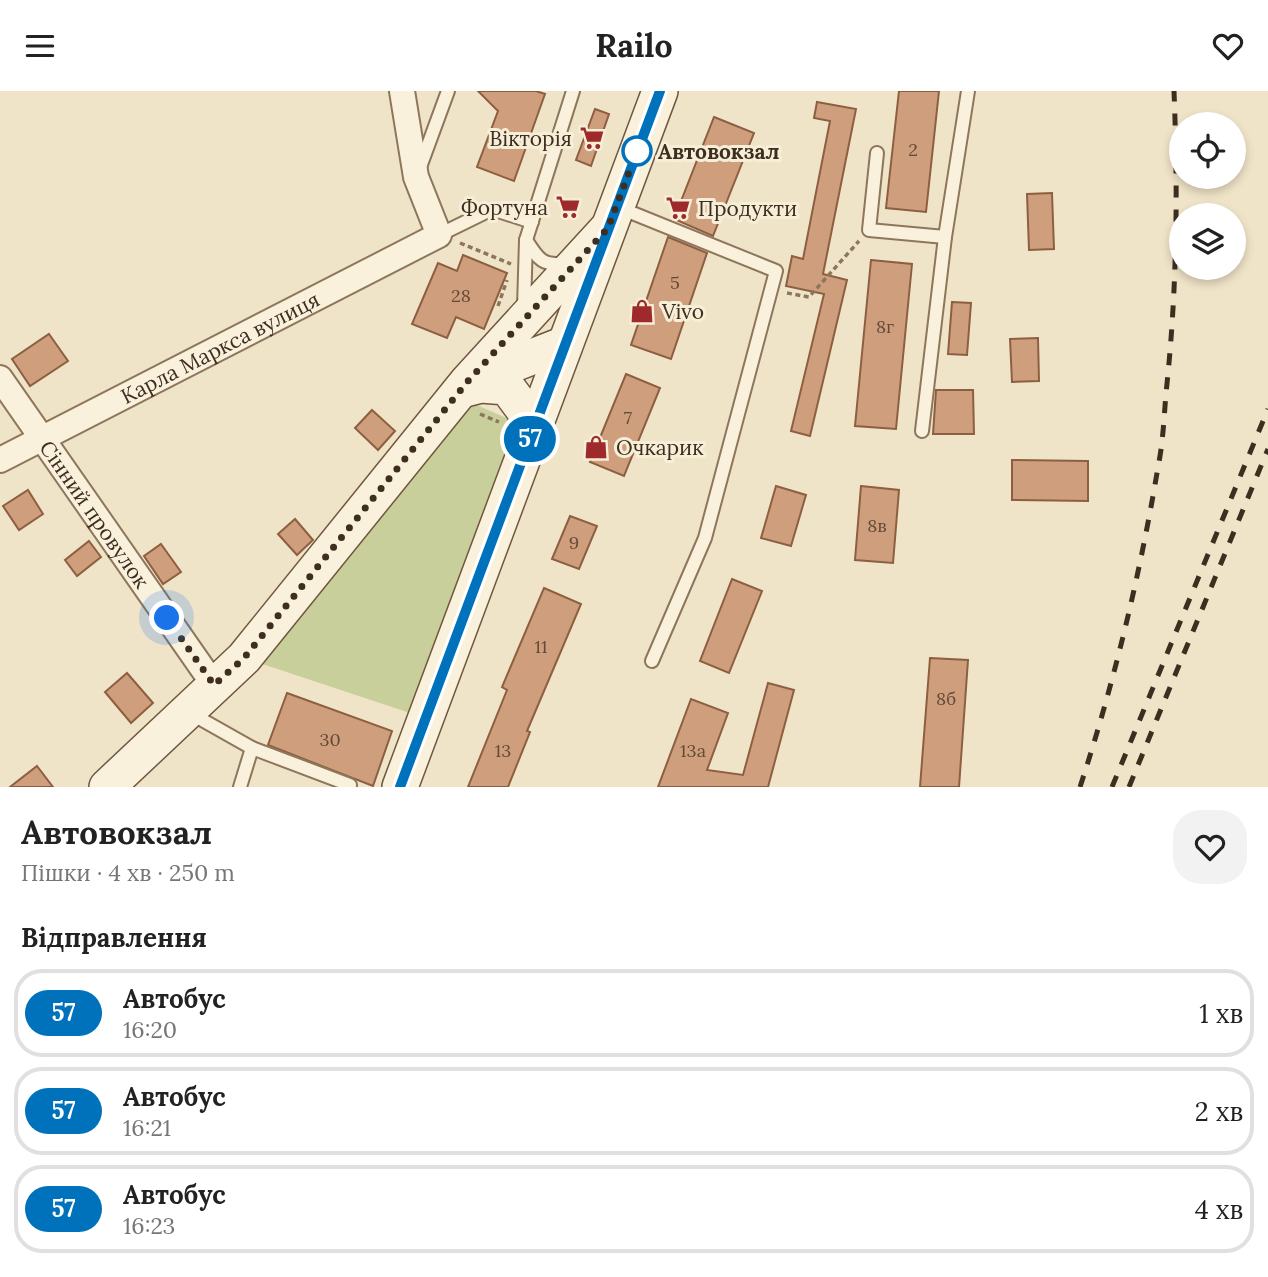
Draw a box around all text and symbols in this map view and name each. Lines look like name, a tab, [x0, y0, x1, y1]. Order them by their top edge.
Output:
text: Railo	[595, 25, 673, 66]
icon: menu	[21, 27, 59, 65]
icon: heart	[1209, 27, 1247, 65]
map controls	[1169, 112, 1246, 280]
button: locate	[1169, 112, 1246, 189]
supermarket icon: Вікторія	[578, 124, 606, 152]
place label: Вікторія	[489, 125, 572, 152]
marker: Автовокзал	[622, 136, 652, 166]
place label: Автовокзал	[658, 138, 780, 165]
house number: 2	[908, 138, 918, 161]
supermarket icon: Фортуна	[554, 193, 582, 221]
place label: Фортуна	[461, 194, 548, 221]
supermarket icon: Продукти	[664, 194, 692, 222]
place label: Продукти	[698, 195, 797, 222]
button: layers	[1169, 203, 1246, 280]
house number: 5	[670, 271, 680, 294]
house number: 28	[451, 284, 471, 307]
street label: Карла Маркса вулиця	[116, 285, 324, 409]
shop icon: Vivo	[628, 297, 656, 325]
place label: Vivo	[661, 298, 704, 325]
house number: 8г	[876, 315, 894, 338]
house number: 7	[624, 406, 632, 429]
line badge: 57	[498, 416, 562, 462]
text: 57	[518, 423, 542, 454]
shop icon: Очкарик	[582, 433, 610, 461]
place label: Очкарик	[616, 434, 704, 461]
street label: Сінний провулок	[34, 435, 156, 594]
house number: 8в	[867, 514, 887, 537]
house number: 9	[569, 531, 579, 554]
your location	[149, 600, 184, 635]
house number: 11	[534, 635, 548, 658]
house number: 8б	[936, 687, 956, 710]
house number: 30	[319, 728, 341, 751]
house number: 13	[495, 739, 511, 762]
house number: 13а	[680, 739, 706, 762]
button: heart	[1173, 810, 1247, 884]
text: Автовокзал	[21, 811, 212, 853]
text: Пішки · 4 хв · 250 m	[21, 858, 235, 887]
text: Відправлення	[21, 921, 207, 954]
text: Автобус	[123, 982, 226, 1015]
text: 57	[51, 997, 76, 1028]
text: 1 хв	[1199, 997, 1243, 1030]
text: 16:20	[123, 1015, 177, 1044]
text: Автобус	[123, 1080, 226, 1113]
text: 57	[51, 1095, 76, 1126]
text: 2 хв	[1195, 1095, 1243, 1128]
text: 16:21	[123, 1113, 171, 1142]
text: Автобус	[123, 1178, 226, 1211]
text: 57	[51, 1193, 76, 1224]
text: 4 хв	[1195, 1193, 1243, 1226]
text: 16:23	[123, 1211, 175, 1240]

